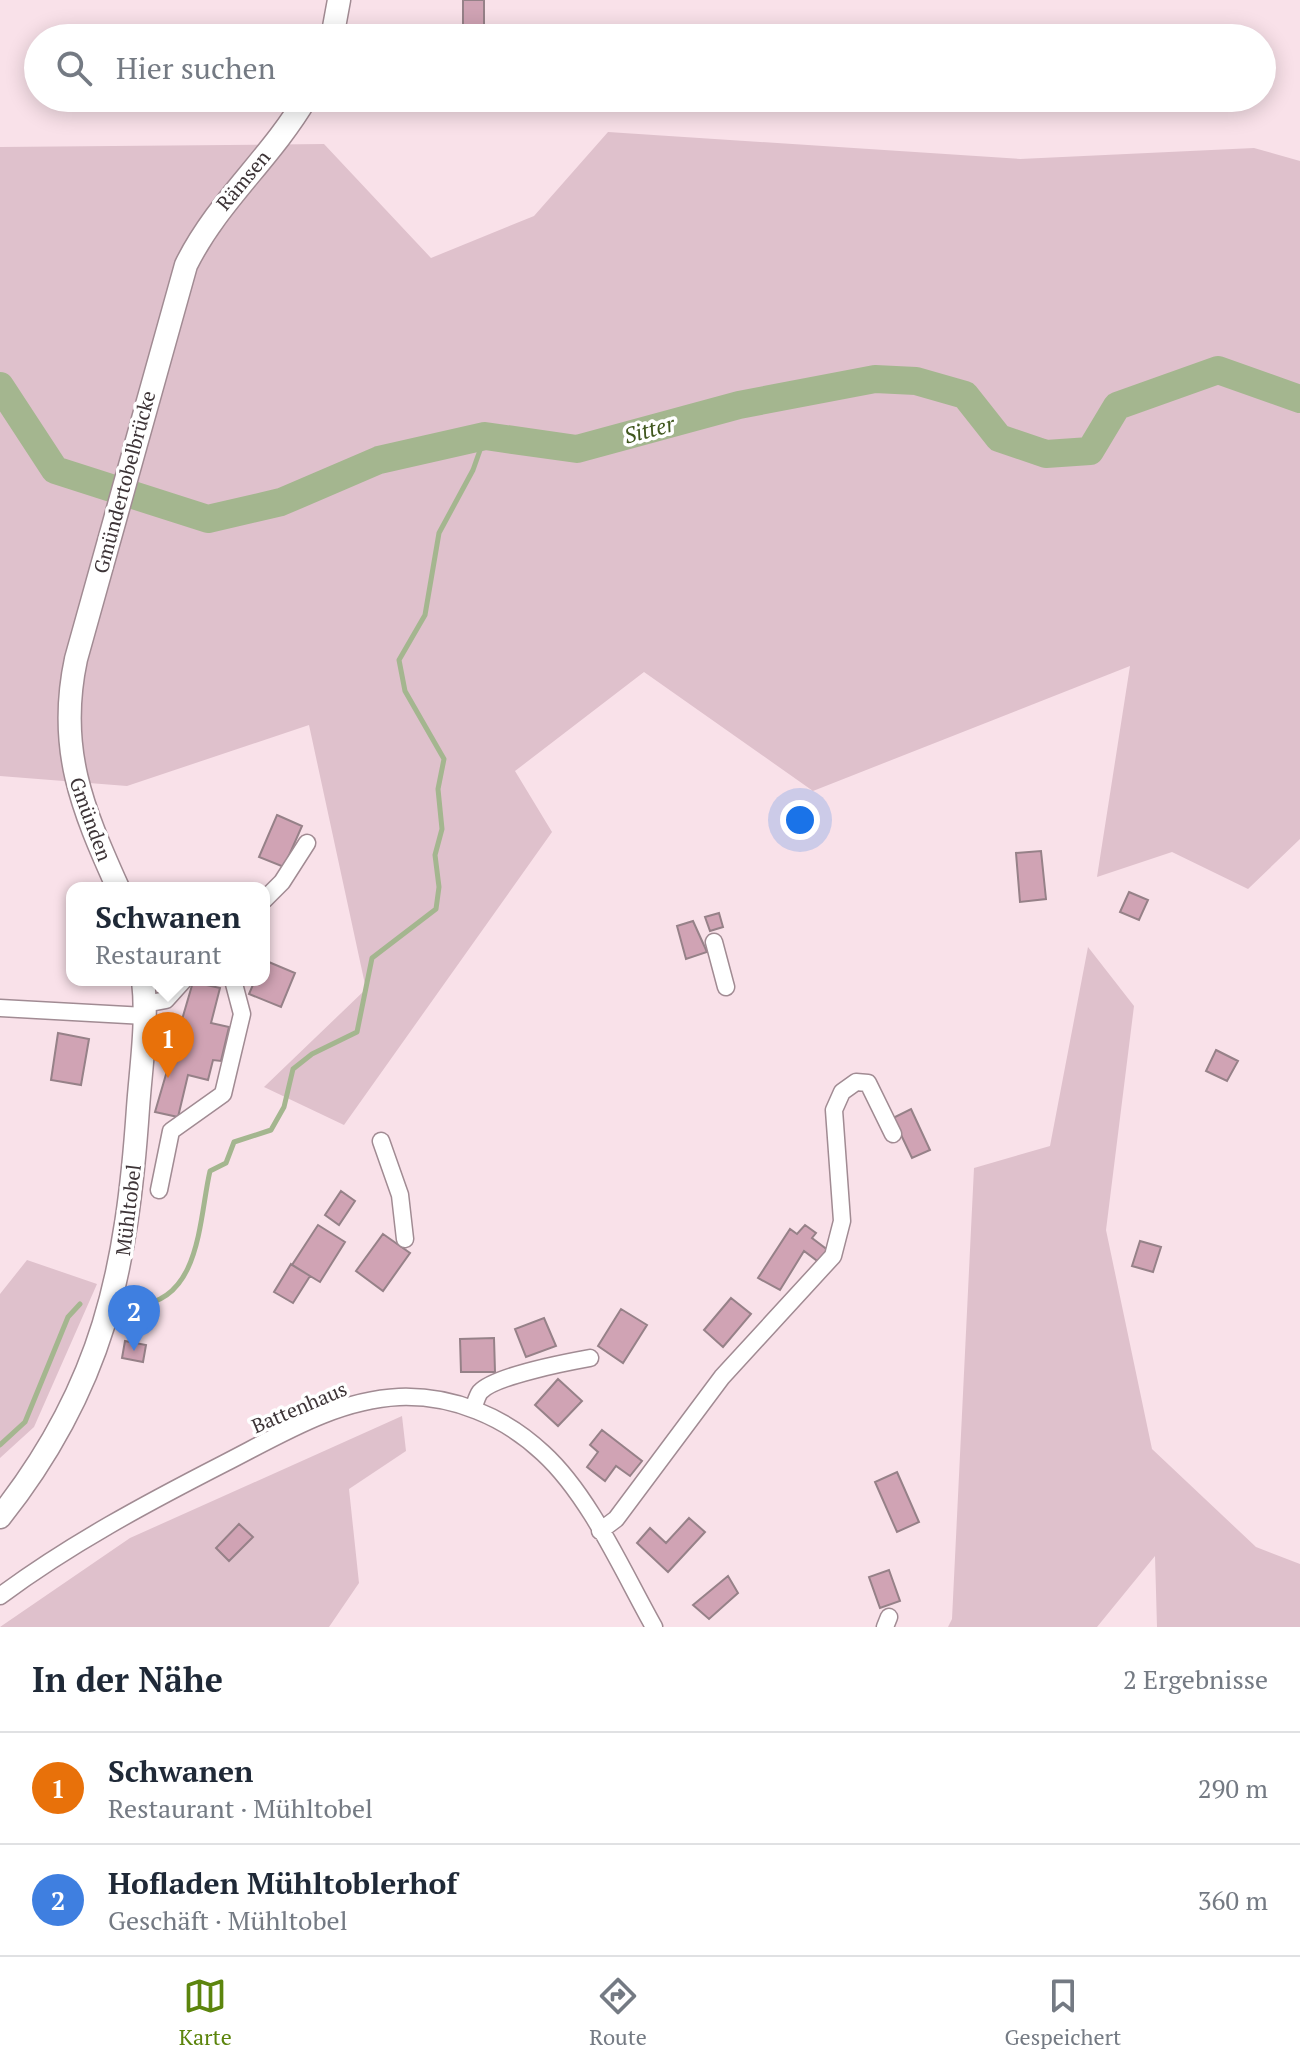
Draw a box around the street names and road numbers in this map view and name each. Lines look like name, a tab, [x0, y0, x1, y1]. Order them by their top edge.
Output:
street label: Rämsen	[210, 144, 276, 216]
street label: Gmündertobelbrücke	[87, 388, 161, 576]
street label: Gmünden	[63, 773, 119, 865]
street label: Mühltobel	[109, 1163, 147, 1257]
street label: Battenhaus	[247, 1375, 351, 1439]

